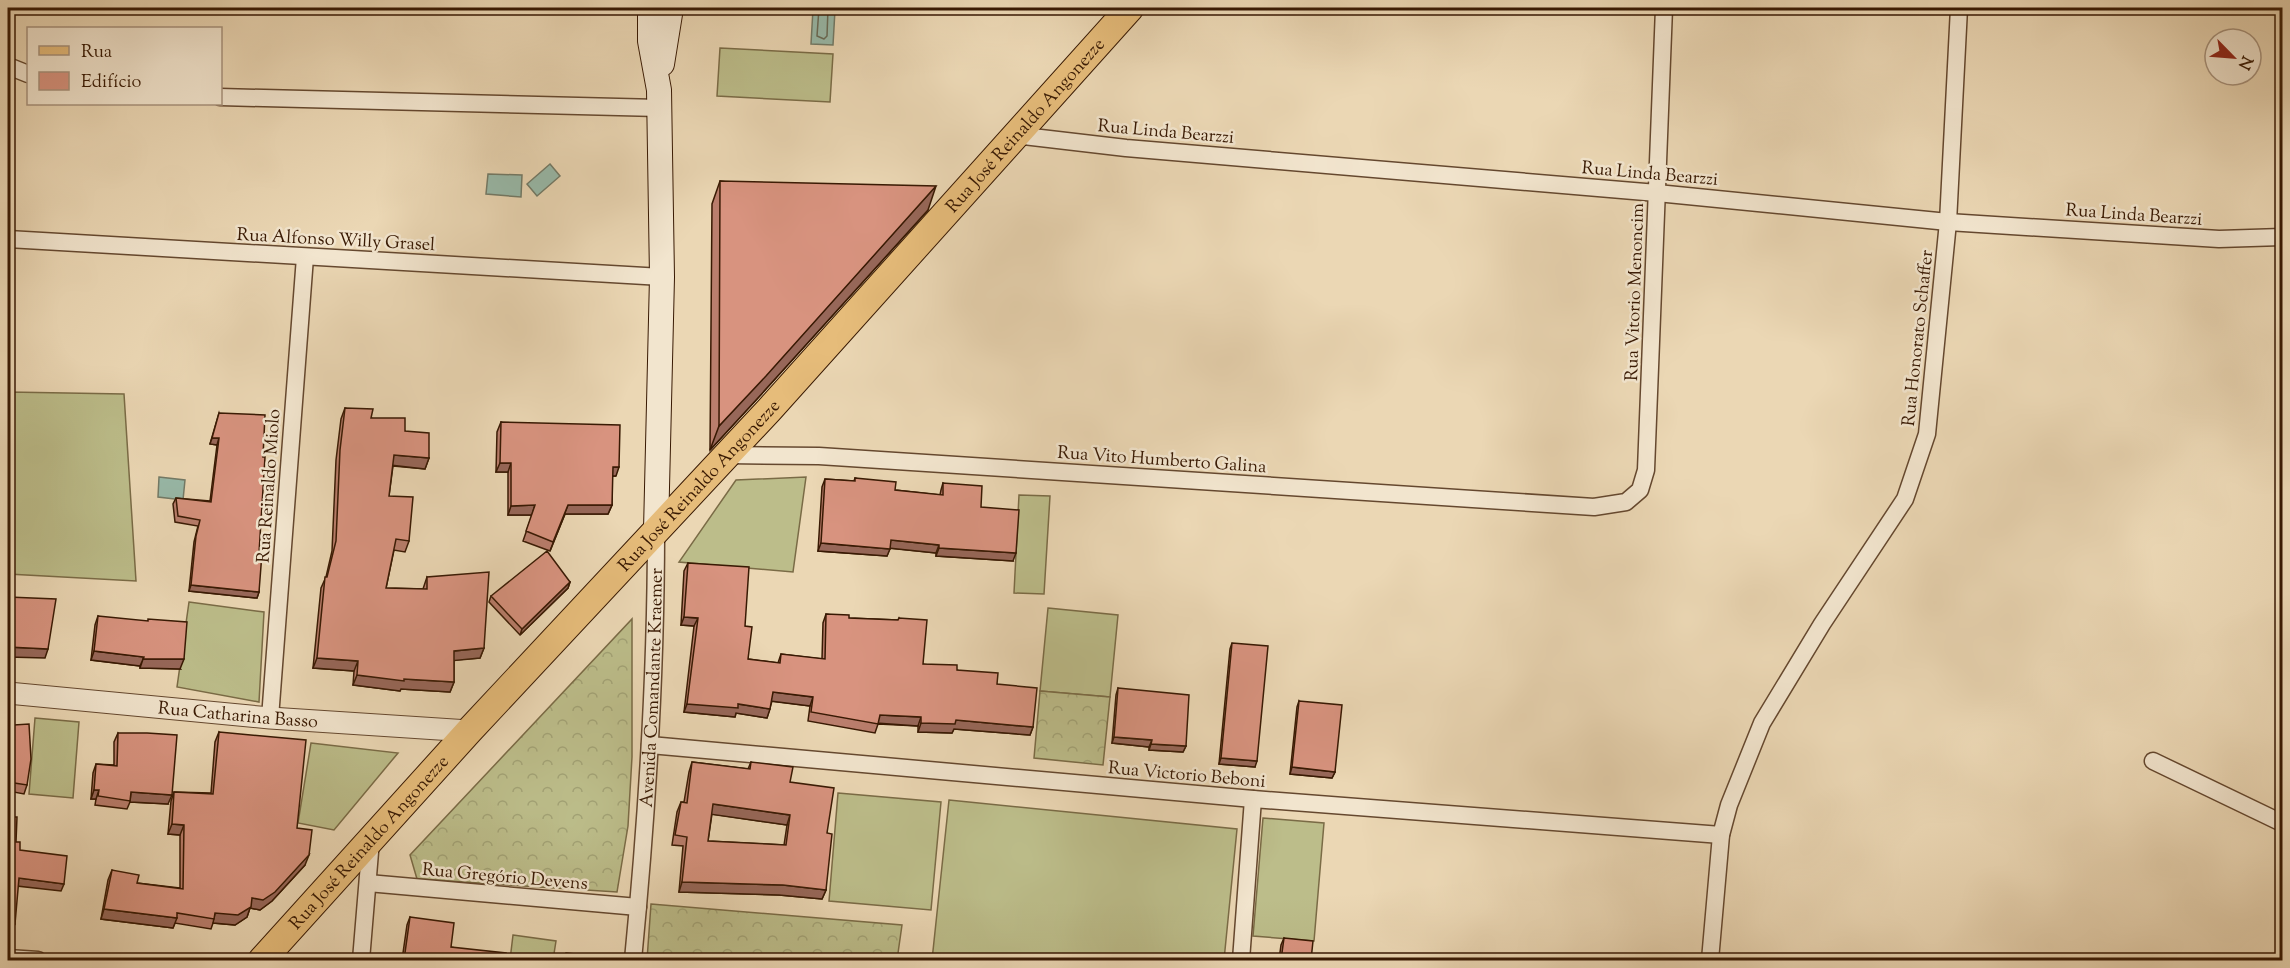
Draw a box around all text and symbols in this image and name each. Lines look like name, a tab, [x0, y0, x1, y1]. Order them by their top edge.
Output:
legend	[27, 27, 222, 105]
north arrow	[2203, 27, 2263, 87]
street label: Rua José Reinaldo Angonezze	[941, 33, 1112, 220]
text: Rua	[81, 40, 112, 66]
text: N	[2231, 52, 2257, 73]
text: Edifício	[81, 70, 142, 96]
street label: Rua Linda Bearzzi	[1097, 114, 1235, 152]
street label: Rua Linda Bearzzi	[1581, 156, 1719, 194]
street label: Rua Linda Bearzzi	[2065, 198, 2203, 234]
street label: Rua Vitorio Menoncim	[1620, 202, 1652, 382]
street label: Rua Alfonso Willy Grasel	[236, 223, 436, 259]
street label: Rua Honorato Schaffer	[1897, 248, 1941, 428]
street label: Rua José Reinaldo Angonezze	[613, 395, 787, 579]
street label: Rua Reinaldo Miolo	[252, 408, 288, 564]
street label: Rua Vito Humberto Galina	[1056, 441, 1267, 481]
street label: Avenida Comandante Kraemer	[635, 568, 671, 808]
street label: Rua Catharina Basso	[157, 696, 319, 736]
street label: Rua José Reinaldo Angonezze	[284, 750, 456, 936]
street label: Rua Victorio Beboni	[1107, 756, 1267, 796]
street label: Rua Gregório Devens	[421, 858, 589, 898]

